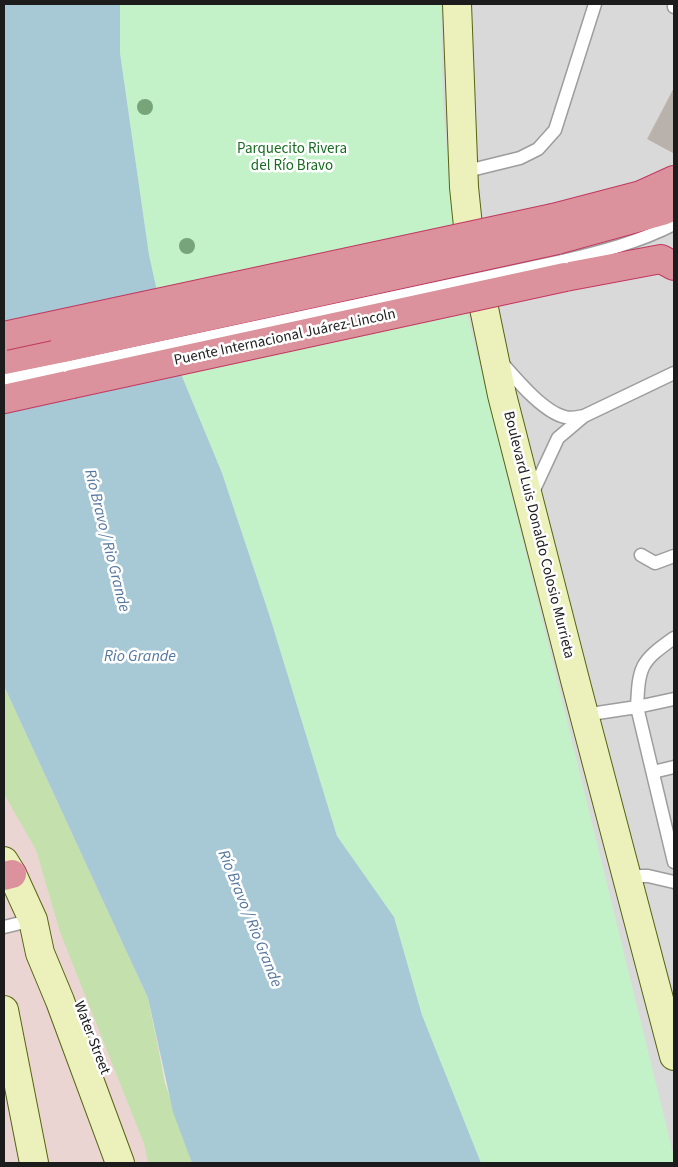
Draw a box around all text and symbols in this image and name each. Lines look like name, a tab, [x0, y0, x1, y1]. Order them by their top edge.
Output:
park label: Parquecito Rivera del Río Bravo	[237, 141, 347, 176]
street label: Puente Internacional Juárez-Lincoln	[172, 306, 398, 370]
street label: Boulevard Luis Donaldo Colosio Murrieta	[499, 409, 577, 661]
water label: Río Bravo / Rio Grande	[79, 468, 133, 614]
water label: Rio Grande	[104, 647, 176, 667]
water label: Río Bravo / Rio Grande	[213, 848, 285, 990]
street label: Water Street	[69, 999, 113, 1077]

